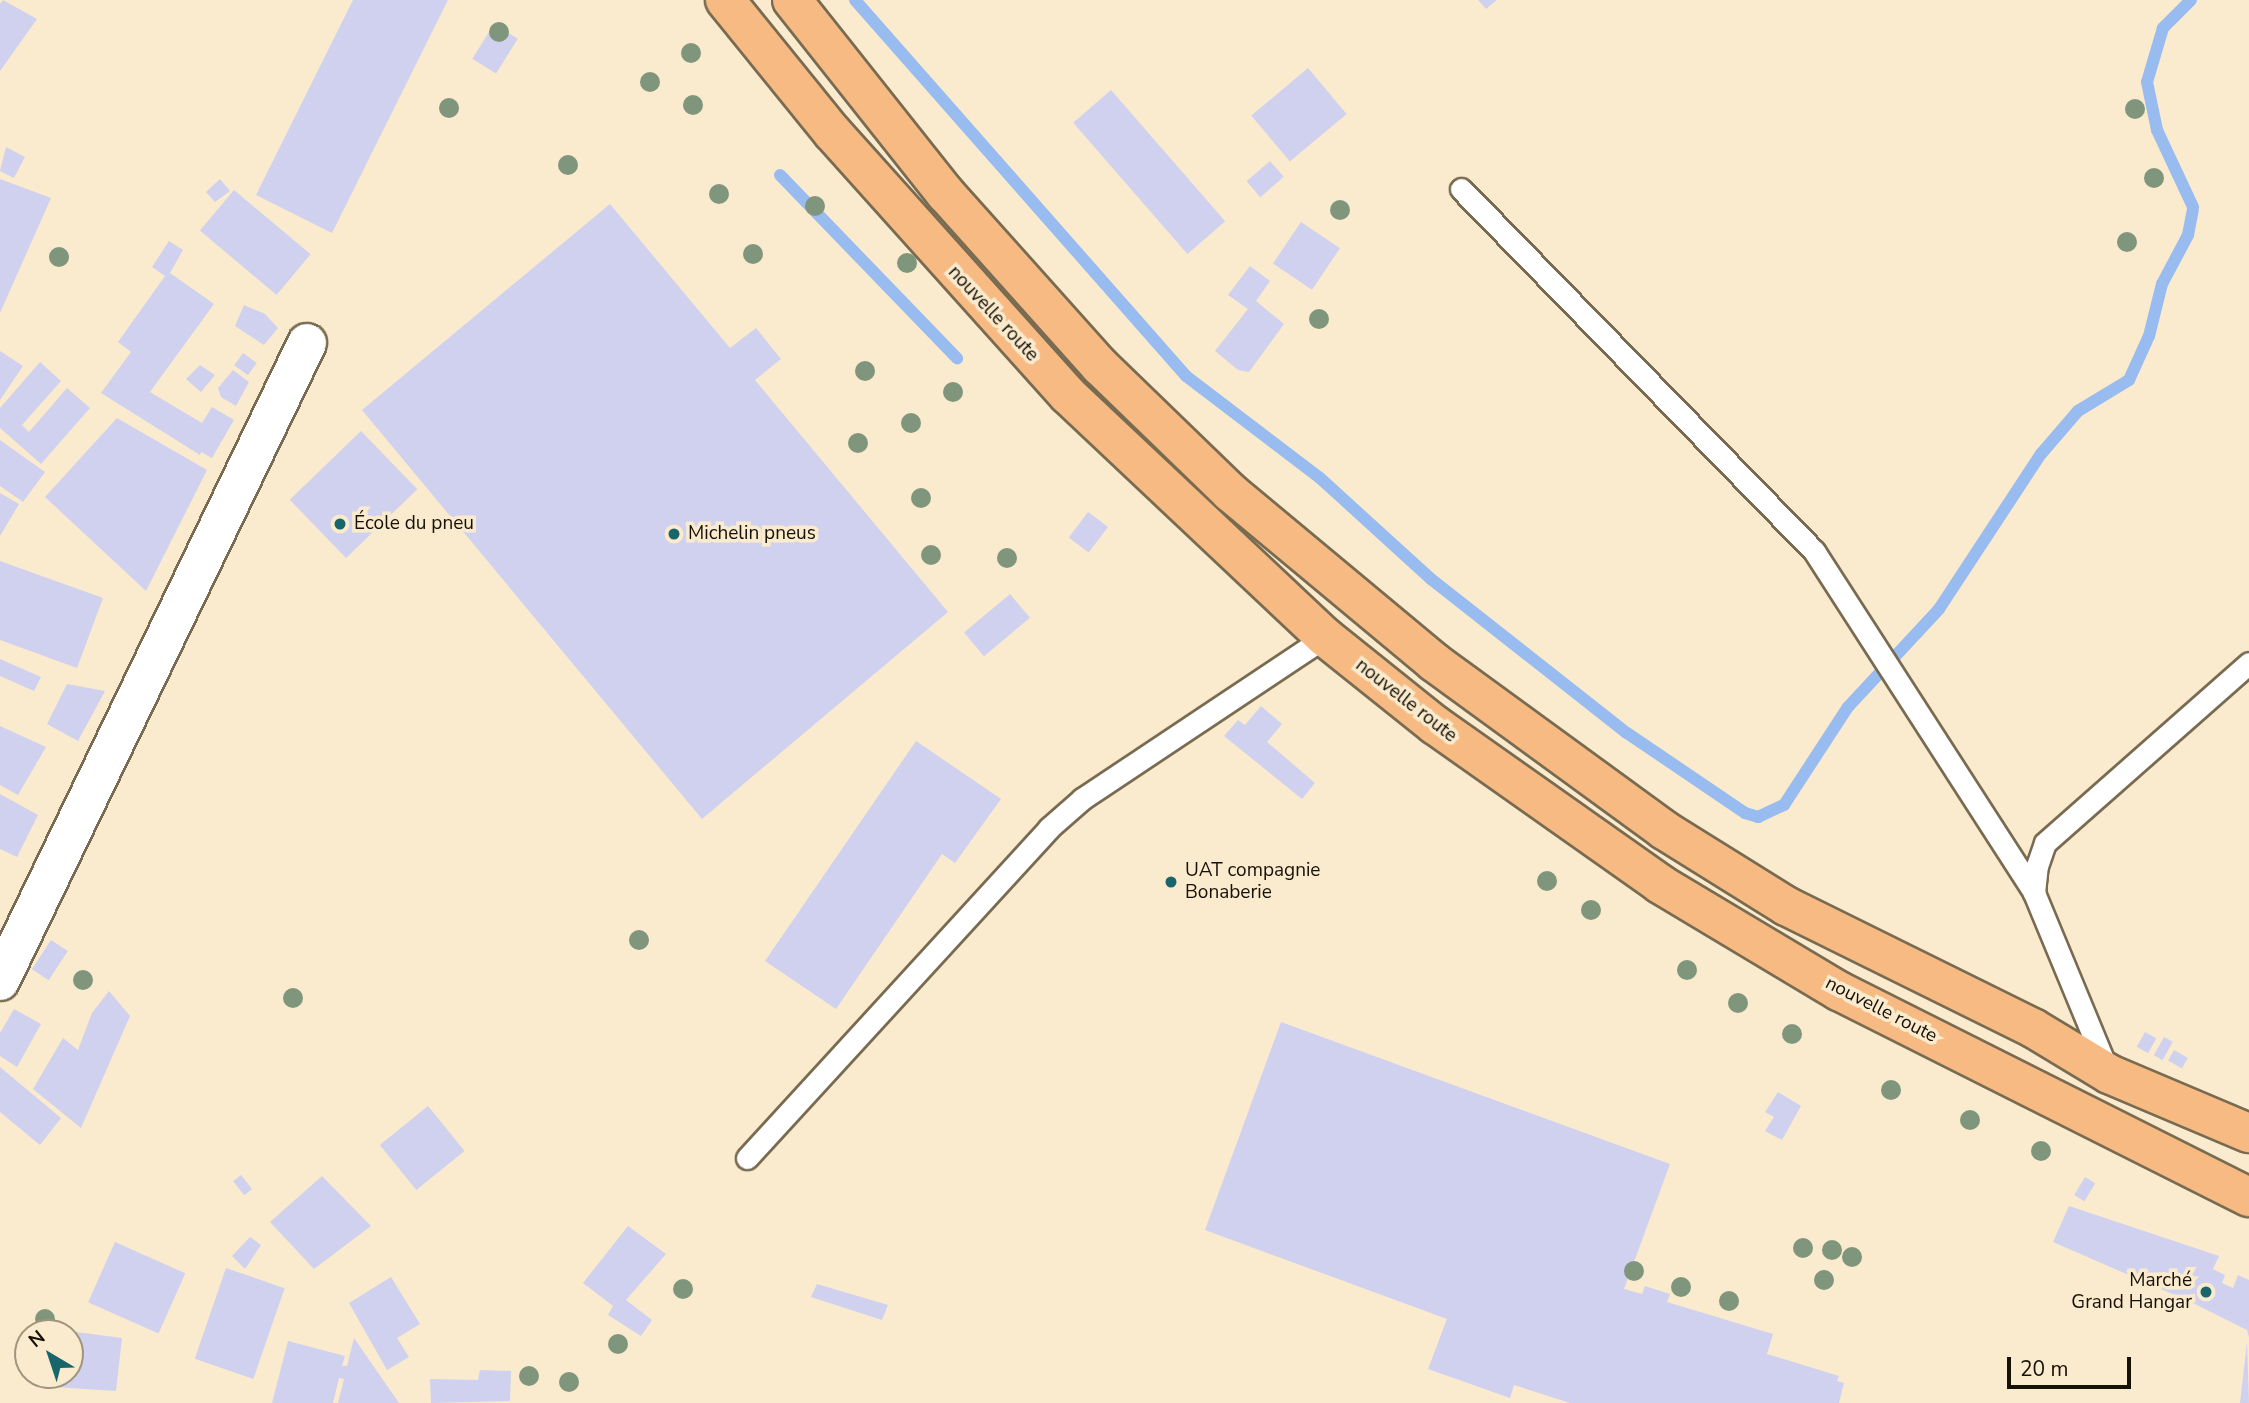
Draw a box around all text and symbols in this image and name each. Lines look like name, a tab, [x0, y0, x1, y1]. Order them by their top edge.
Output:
street label: nouvelle route	[943, 261, 1043, 367]
place label: École du pneu	[354, 513, 474, 535]
marker: École du pneu	[332, 516, 348, 532]
place label: Michelin pneus	[688, 523, 816, 545]
marker: Michelin pneus	[666, 526, 682, 542]
street label: nouvelle route	[1351, 654, 1461, 748]
place label: UAT compagnie Bonaberie	[1185, 860, 1320, 904]
marker: UAT compagnie Bonaberie	[1163, 874, 1179, 890]
street label: nouvelle route	[1821, 972, 1941, 1048]
place label: Marché Grand Hangar	[2071, 1270, 2192, 1314]
marker: Marché Grand Hangar	[2198, 1284, 2214, 1300]
north arrow	[14, 1319, 84, 1389]
text: N	[23, 1325, 51, 1354]
scale bar	[2011, 1344, 2135, 1388]
text: 20 m	[2020, 1355, 2069, 1383]

